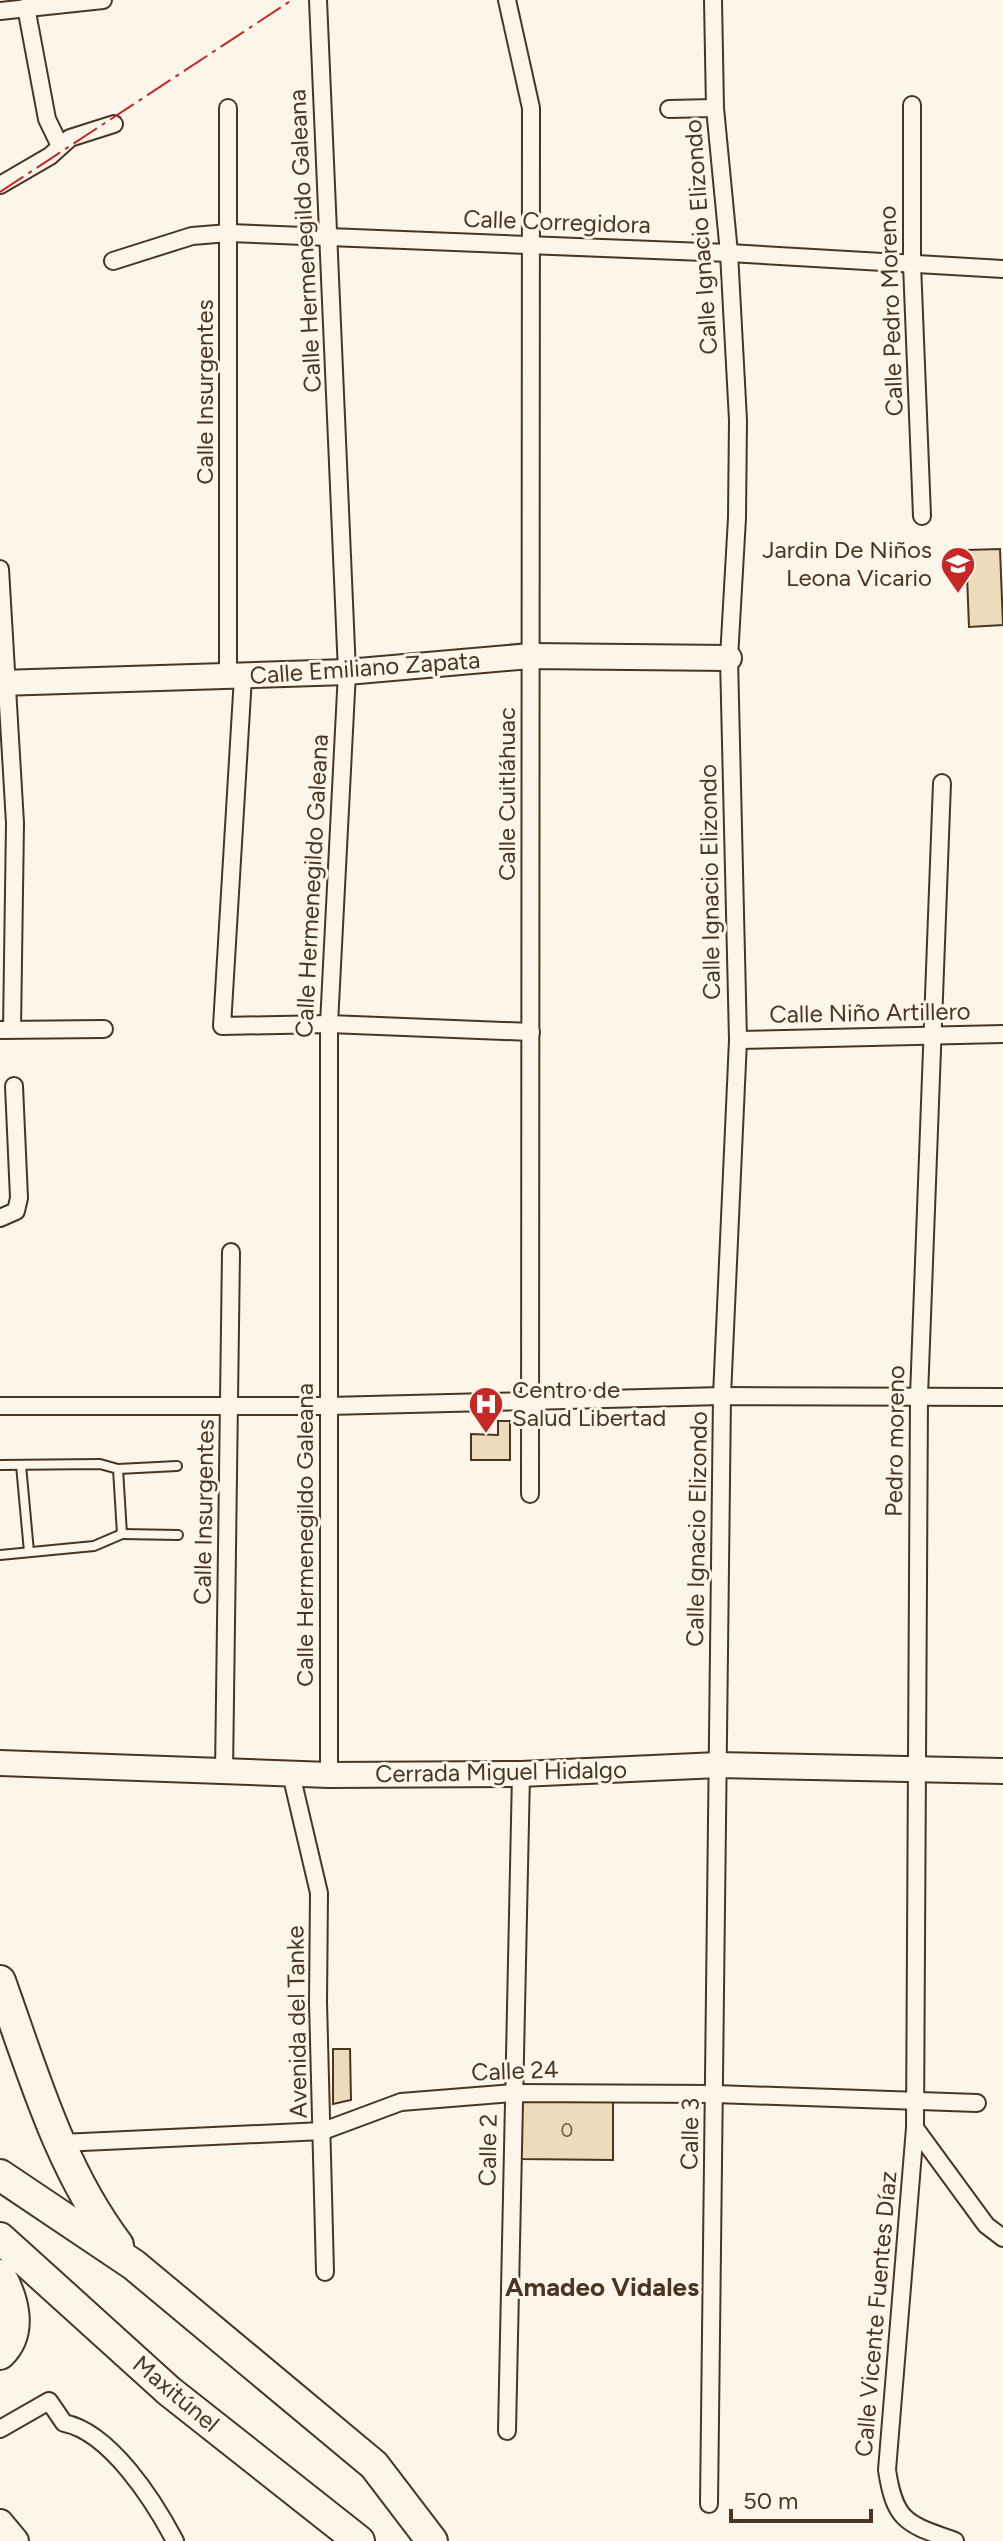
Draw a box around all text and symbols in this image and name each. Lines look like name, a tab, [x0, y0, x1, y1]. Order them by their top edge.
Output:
street label: Calle Hermenegildo Galeana	[282, 88, 327, 394]
street label: Calle Ignacio Elizondo	[678, 118, 723, 356]
street label: Calle Corregidora	[463, 204, 651, 239]
street label: Calle Pedro Moreno	[872, 205, 909, 417]
street label: Calle Insurgentes	[190, 299, 219, 485]
place label: Jardin De Niños Leona Vicario	[762, 535, 932, 592]
school or university icon: Jardin De Niños Leona Vicario	[939, 545, 977, 595]
street label: Calle Emiliano Zapata	[249, 645, 481, 690]
street label: Calle Cuitláhuac	[492, 707, 521, 881]
street label: Calle Hermenegildo Galeana	[289, 733, 334, 1039]
street label: Calle Ignacio Elizondo	[693, 764, 726, 1000]
street label: Calle Niño Artillero	[769, 996, 971, 1029]
street label: Pedro moreno	[879, 1365, 910, 1517]
place label: Centro de Salud Libertad	[512, 1375, 666, 1432]
street label: Calle Hermenegildo Galeana	[290, 1383, 319, 1687]
hospital icon: Centro de Salud Libertad	[467, 1385, 505, 1435]
street label: Calle Ignacio Elizondo	[680, 1411, 713, 1647]
street label: Calle Insurgentes	[187, 1419, 220, 1605]
street label: Cerrada Miguel Hidalgo	[375, 1755, 627, 1788]
street label: Avenida del Tanke	[280, 1925, 313, 2119]
street label: Calle 24	[471, 2054, 559, 2087]
street label: Calle 3	[674, 2098, 705, 2170]
street label: Calle 2	[472, 2113, 503, 2187]
house number: 0	[561, 2118, 573, 2142]
street label: Calle Vicente Fuentes Díaz	[849, 2170, 902, 2458]
district label: Amadeo Vidales	[505, 2271, 699, 2303]
street label: Maxitúnel	[127, 2349, 225, 2438]
scale bar	[731, 2473, 871, 2523]
text: 50 m	[743, 2486, 799, 2515]

